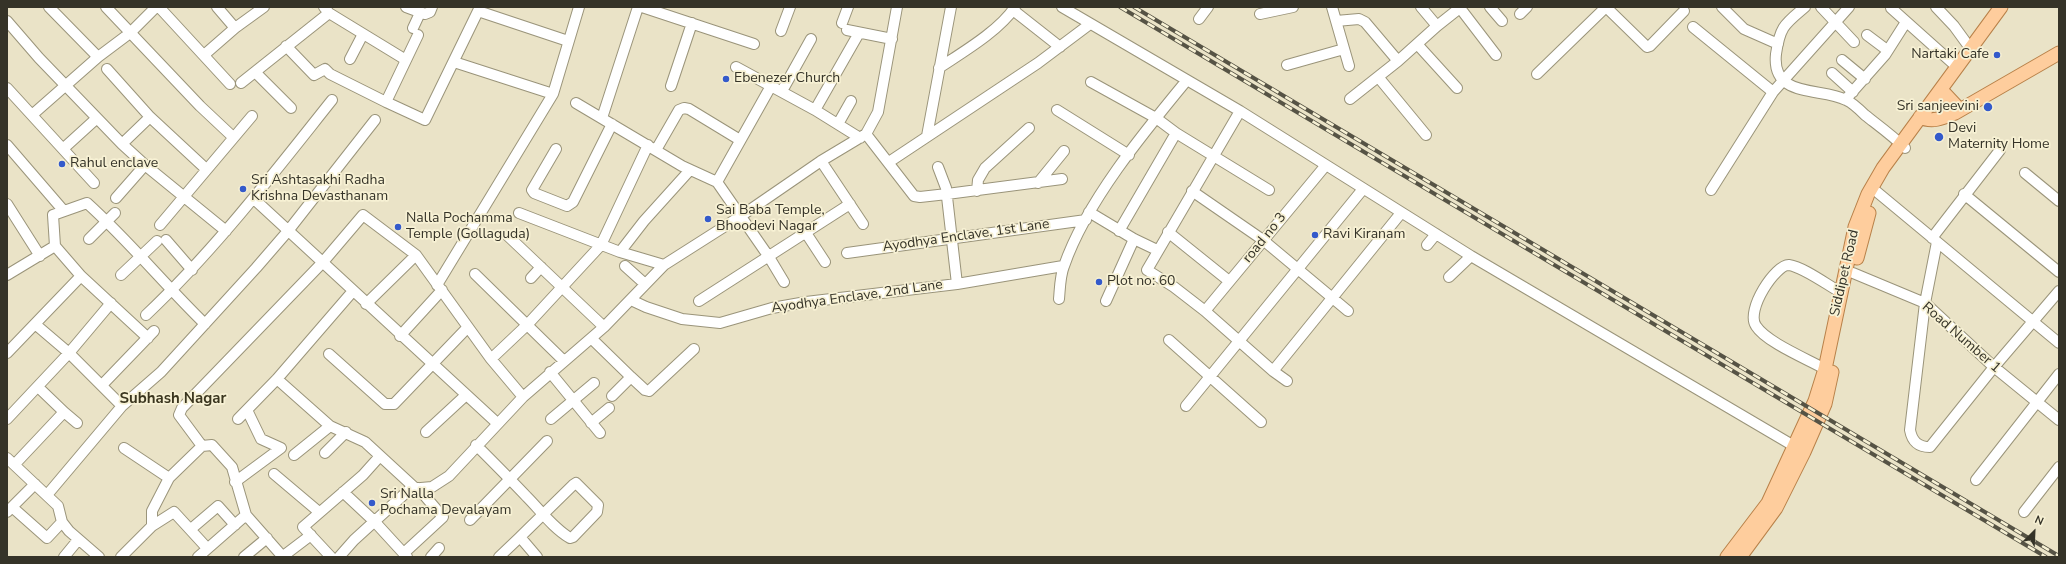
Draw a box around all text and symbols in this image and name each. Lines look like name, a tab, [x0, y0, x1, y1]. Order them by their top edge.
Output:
place label: Nartaki Cafe	[1911, 47, 1989, 63]
marker: Nartaki Cafe	[1992, 50, 2002, 60]
place label: Ebenezer Church	[734, 71, 840, 87]
marker: Ebenezer Church	[721, 74, 731, 84]
place label: Sri sanjeevini	[1897, 99, 1979, 115]
marker: Sri sanjeevini	[1982, 101, 1994, 113]
place label: Devi Maternity Home	[1948, 121, 2050, 154]
marker: Devi Maternity Home	[1933, 131, 1945, 143]
place label: Rahul enclave	[70, 156, 158, 172]
marker: Rahul enclave	[57, 159, 67, 169]
place label: Sri Ashtasakhi Radha Krishna Devasthanam	[251, 173, 388, 206]
marker: Sri Ashtasakhi Radha Krishna Devasthanam	[238, 184, 248, 194]
place label: Sai Baba Temple, Bhoodevi Nagar	[716, 203, 825, 236]
street label: road no 3	[1240, 210, 1290, 266]
place label: Nalla Pochamma Temple (Gollaguda)	[406, 211, 530, 244]
marker: Sai Baba Temple, Bhoodevi Nagar	[703, 214, 713, 224]
street label: Ayodhya Enclave, 1st Lane	[882, 216, 1050, 256]
marker: Nalla Pochamma Temple (Gollaguda)	[393, 222, 403, 232]
place label: Ravi Kiranam	[1323, 227, 1405, 243]
street label: Siddipet Road	[1827, 228, 1863, 318]
marker: Ravi Kiranam	[1310, 230, 1320, 240]
place label: Plot no: 60	[1107, 274, 1175, 290]
street label: Ayodhya Enclave, 2nd Lane	[770, 277, 944, 317]
marker: Plot no: 60	[1094, 277, 1104, 287]
street label: Road Number 1	[1918, 299, 2004, 377]
district label: Subhash Nagar	[120, 390, 226, 408]
place label: Sri Nalla Pochama Devalayam	[380, 487, 511, 520]
marker: Sri Nalla Pochama Devalayam	[367, 498, 377, 508]
north arrow	[2014, 512, 2054, 552]
text: N	[2032, 512, 2046, 529]

